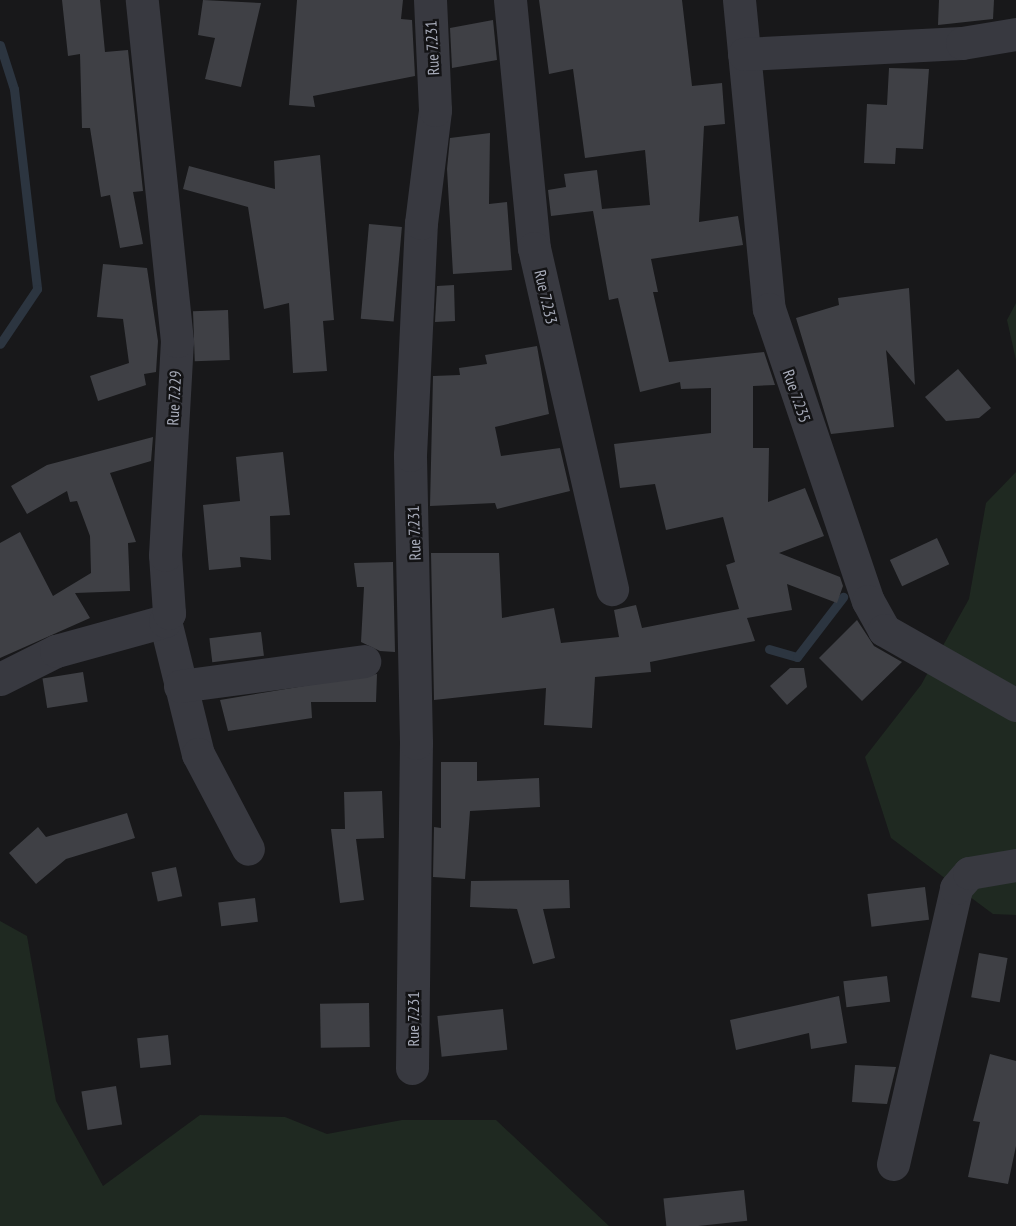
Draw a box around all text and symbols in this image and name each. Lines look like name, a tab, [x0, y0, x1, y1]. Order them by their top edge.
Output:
street label: Rue 7.231	[421, 20, 443, 76]
street label: Rue 7.233	[530, 268, 562, 326]
street label: Rue 7.235	[779, 367, 815, 425]
street label: Rue 7.229	[163, 370, 185, 426]
street label: Rue 7.231	[403, 505, 425, 561]
street label: Rue 7.231	[403, 992, 423, 1046]

